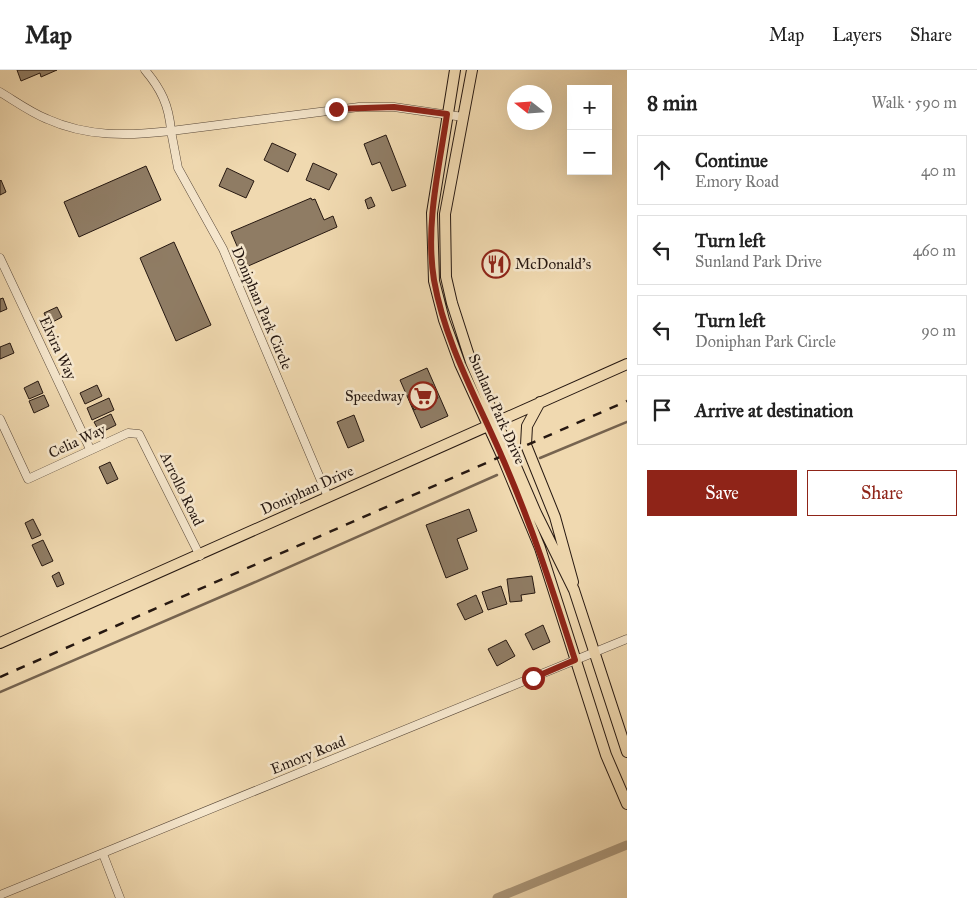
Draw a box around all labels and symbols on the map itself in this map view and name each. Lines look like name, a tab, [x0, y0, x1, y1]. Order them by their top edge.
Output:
north arrow	[507, 85, 552, 130]
route end	[325, 98, 348, 121]
street label: Doniphan Park Circle	[228, 244, 296, 372]
restaurant icon: McDonald's	[481, 249, 511, 279]
place label: McDonald's	[515, 255, 591, 273]
street label: Elvira Way	[35, 313, 81, 383]
street label: Sunland Park Drive	[465, 351, 529, 467]
supermarket icon: Speedway	[408, 381, 438, 411]
place label: Speedway	[345, 387, 405, 405]
street label: Celia Way	[46, 420, 109, 462]
street label: Arrollo Road	[156, 448, 208, 529]
street label: Doniphan Drive	[258, 461, 356, 519]
route start	[522, 667, 545, 690]
street label: Emory Road	[268, 732, 348, 778]

